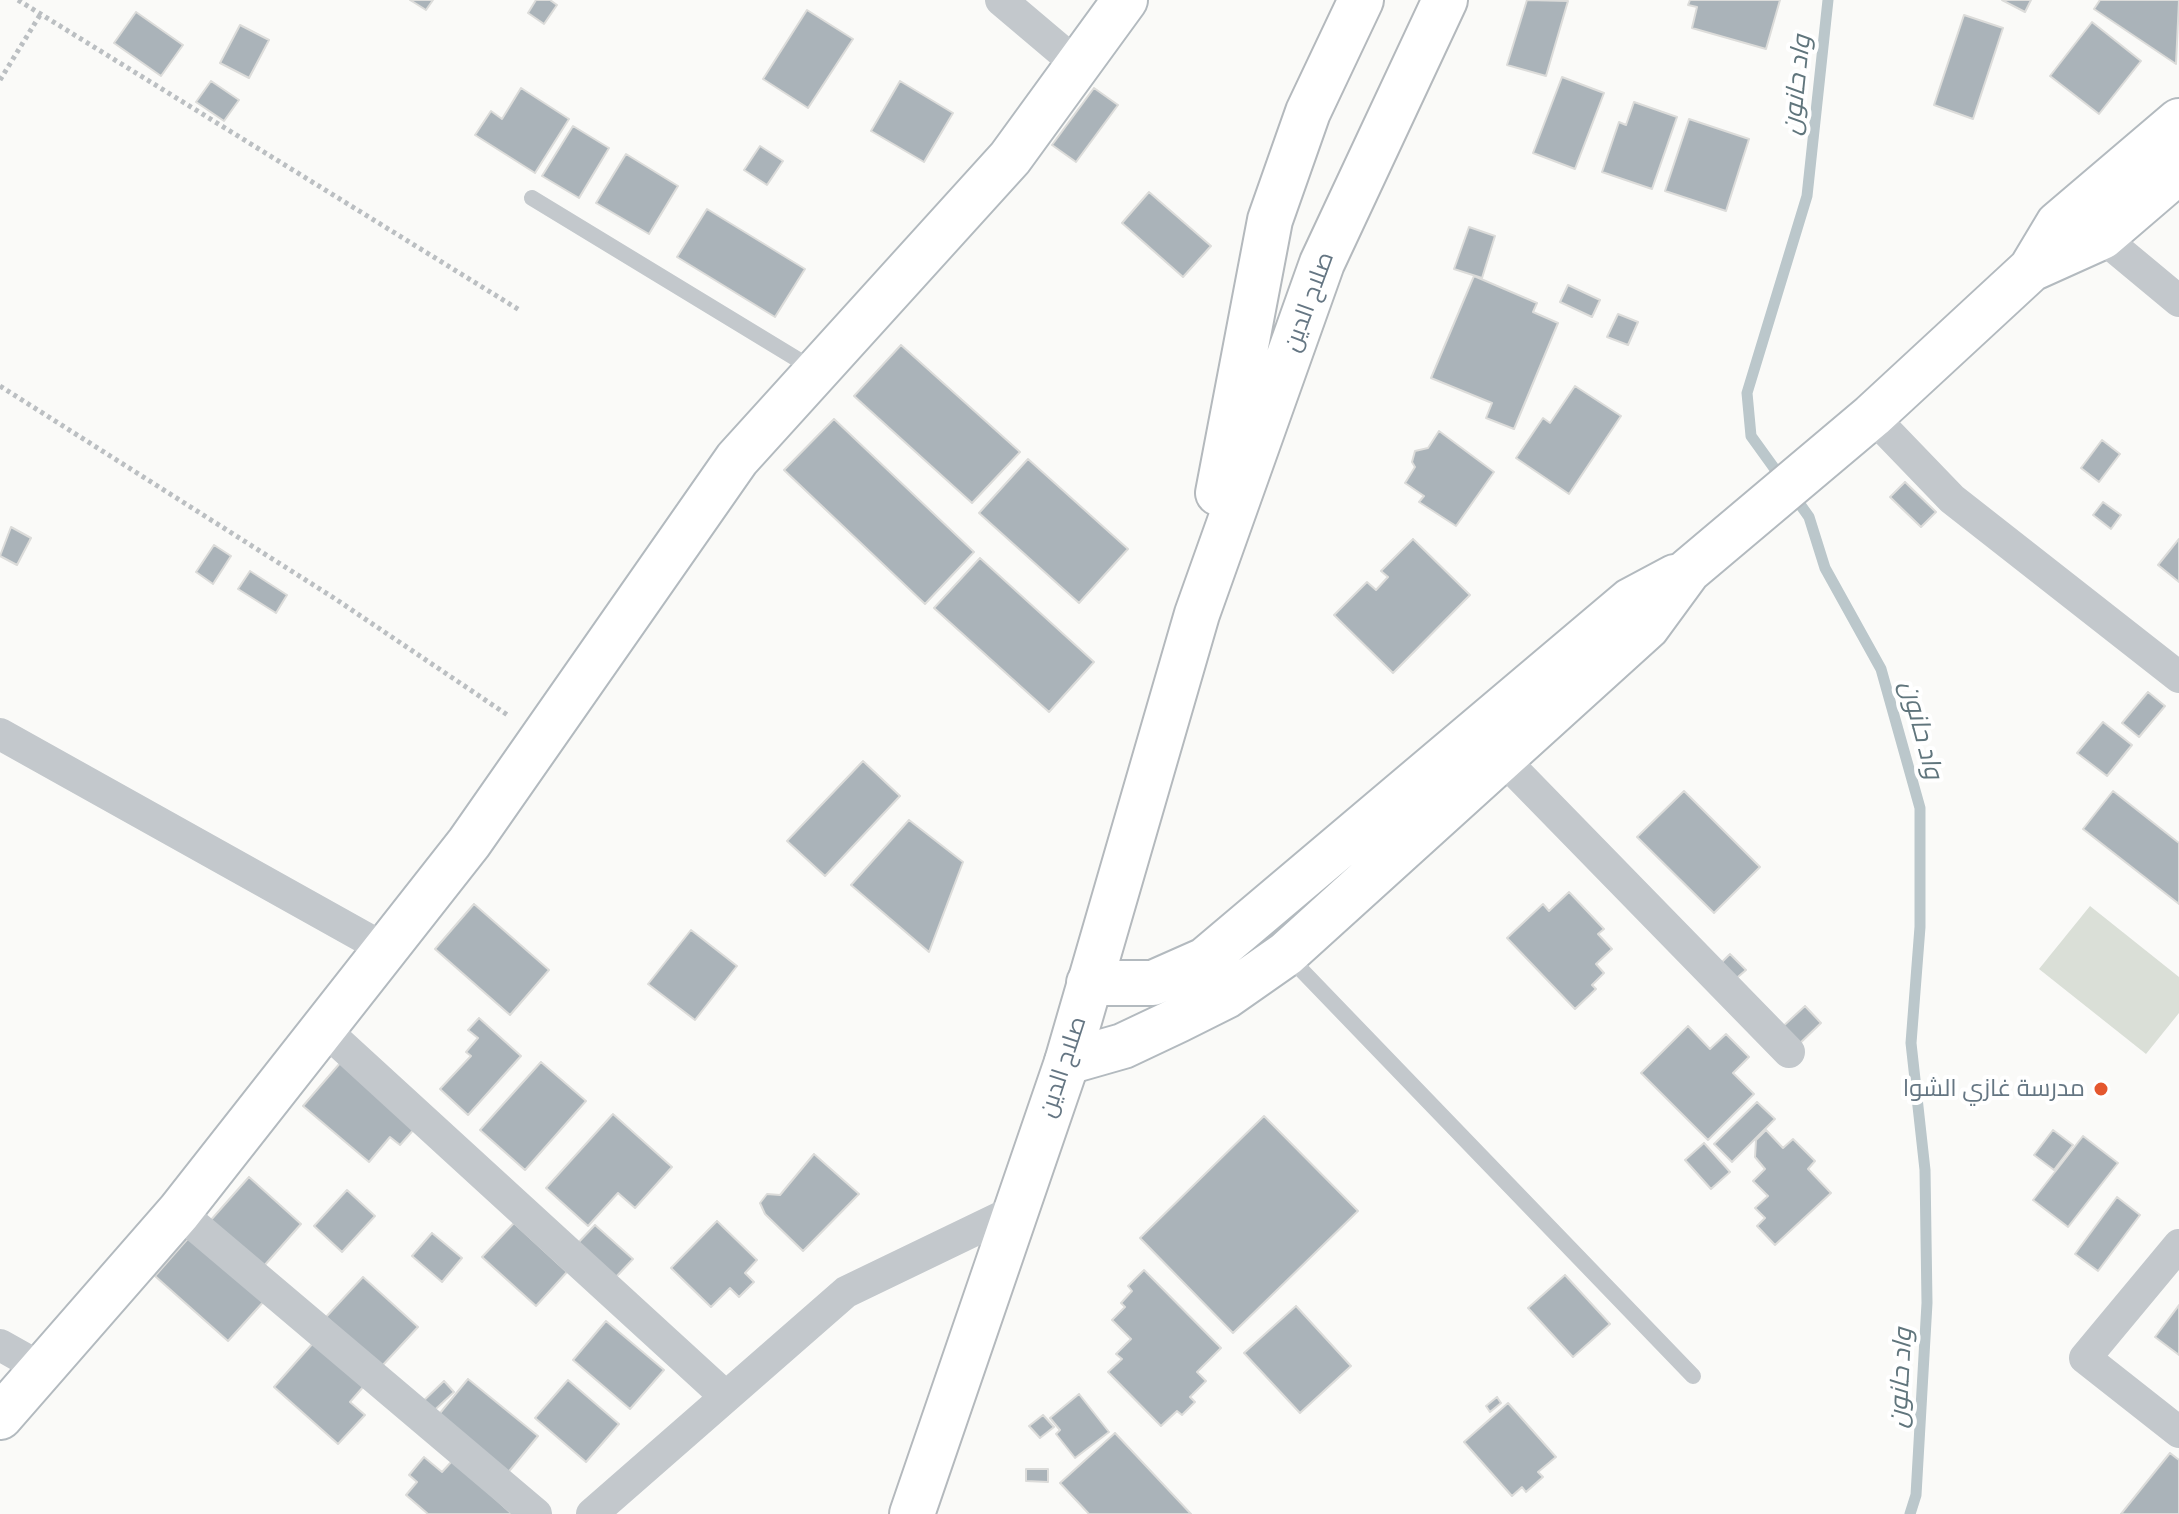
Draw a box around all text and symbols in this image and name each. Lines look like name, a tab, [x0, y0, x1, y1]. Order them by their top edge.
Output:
water label: واد حانون	[1776, 33, 1818, 137]
street label: صلاح الدين	[1278, 248, 1340, 356]
water label: واد حانون	[1893, 677, 1949, 783]
street label: صلاح الدين	[1033, 1013, 1093, 1121]
place label: مدرسة غازي الشوا	[1903, 1075, 2085, 1103]
marker: مدرسة غازي الشوا	[2092, 1080, 2110, 1098]
water label: واد حانون	[1883, 1327, 1919, 1429]

